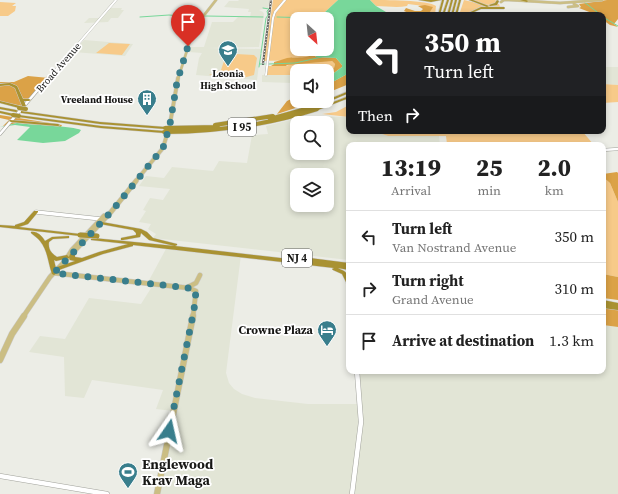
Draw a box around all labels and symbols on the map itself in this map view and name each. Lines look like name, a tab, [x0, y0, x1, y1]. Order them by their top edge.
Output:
pin	[171, 5, 205, 46]
north arrow	[290, 12, 334, 56]
school or university icon: Leonia High School	[217, 39, 239, 67]
street label: Broad Avenue	[33, 40, 84, 95]
place label: Leonia High School	[200, 67, 256, 92]
building icon: Vreeland House	[136, 88, 158, 116]
place label: Vreeland House	[61, 93, 133, 106]
road number: I 95	[228, 118, 256, 136]
road number: NJ 4	[282, 249, 312, 267]
hotel icon: Crowne Plaza	[316, 319, 338, 347]
place label: Crowne Plaza	[239, 322, 314, 338]
position arrow	[148, 410, 190, 452]
place label: Englewood Krav Maga	[142, 454, 214, 490]
sports icon: Englewood Krav Maga	[117, 461, 139, 489]

